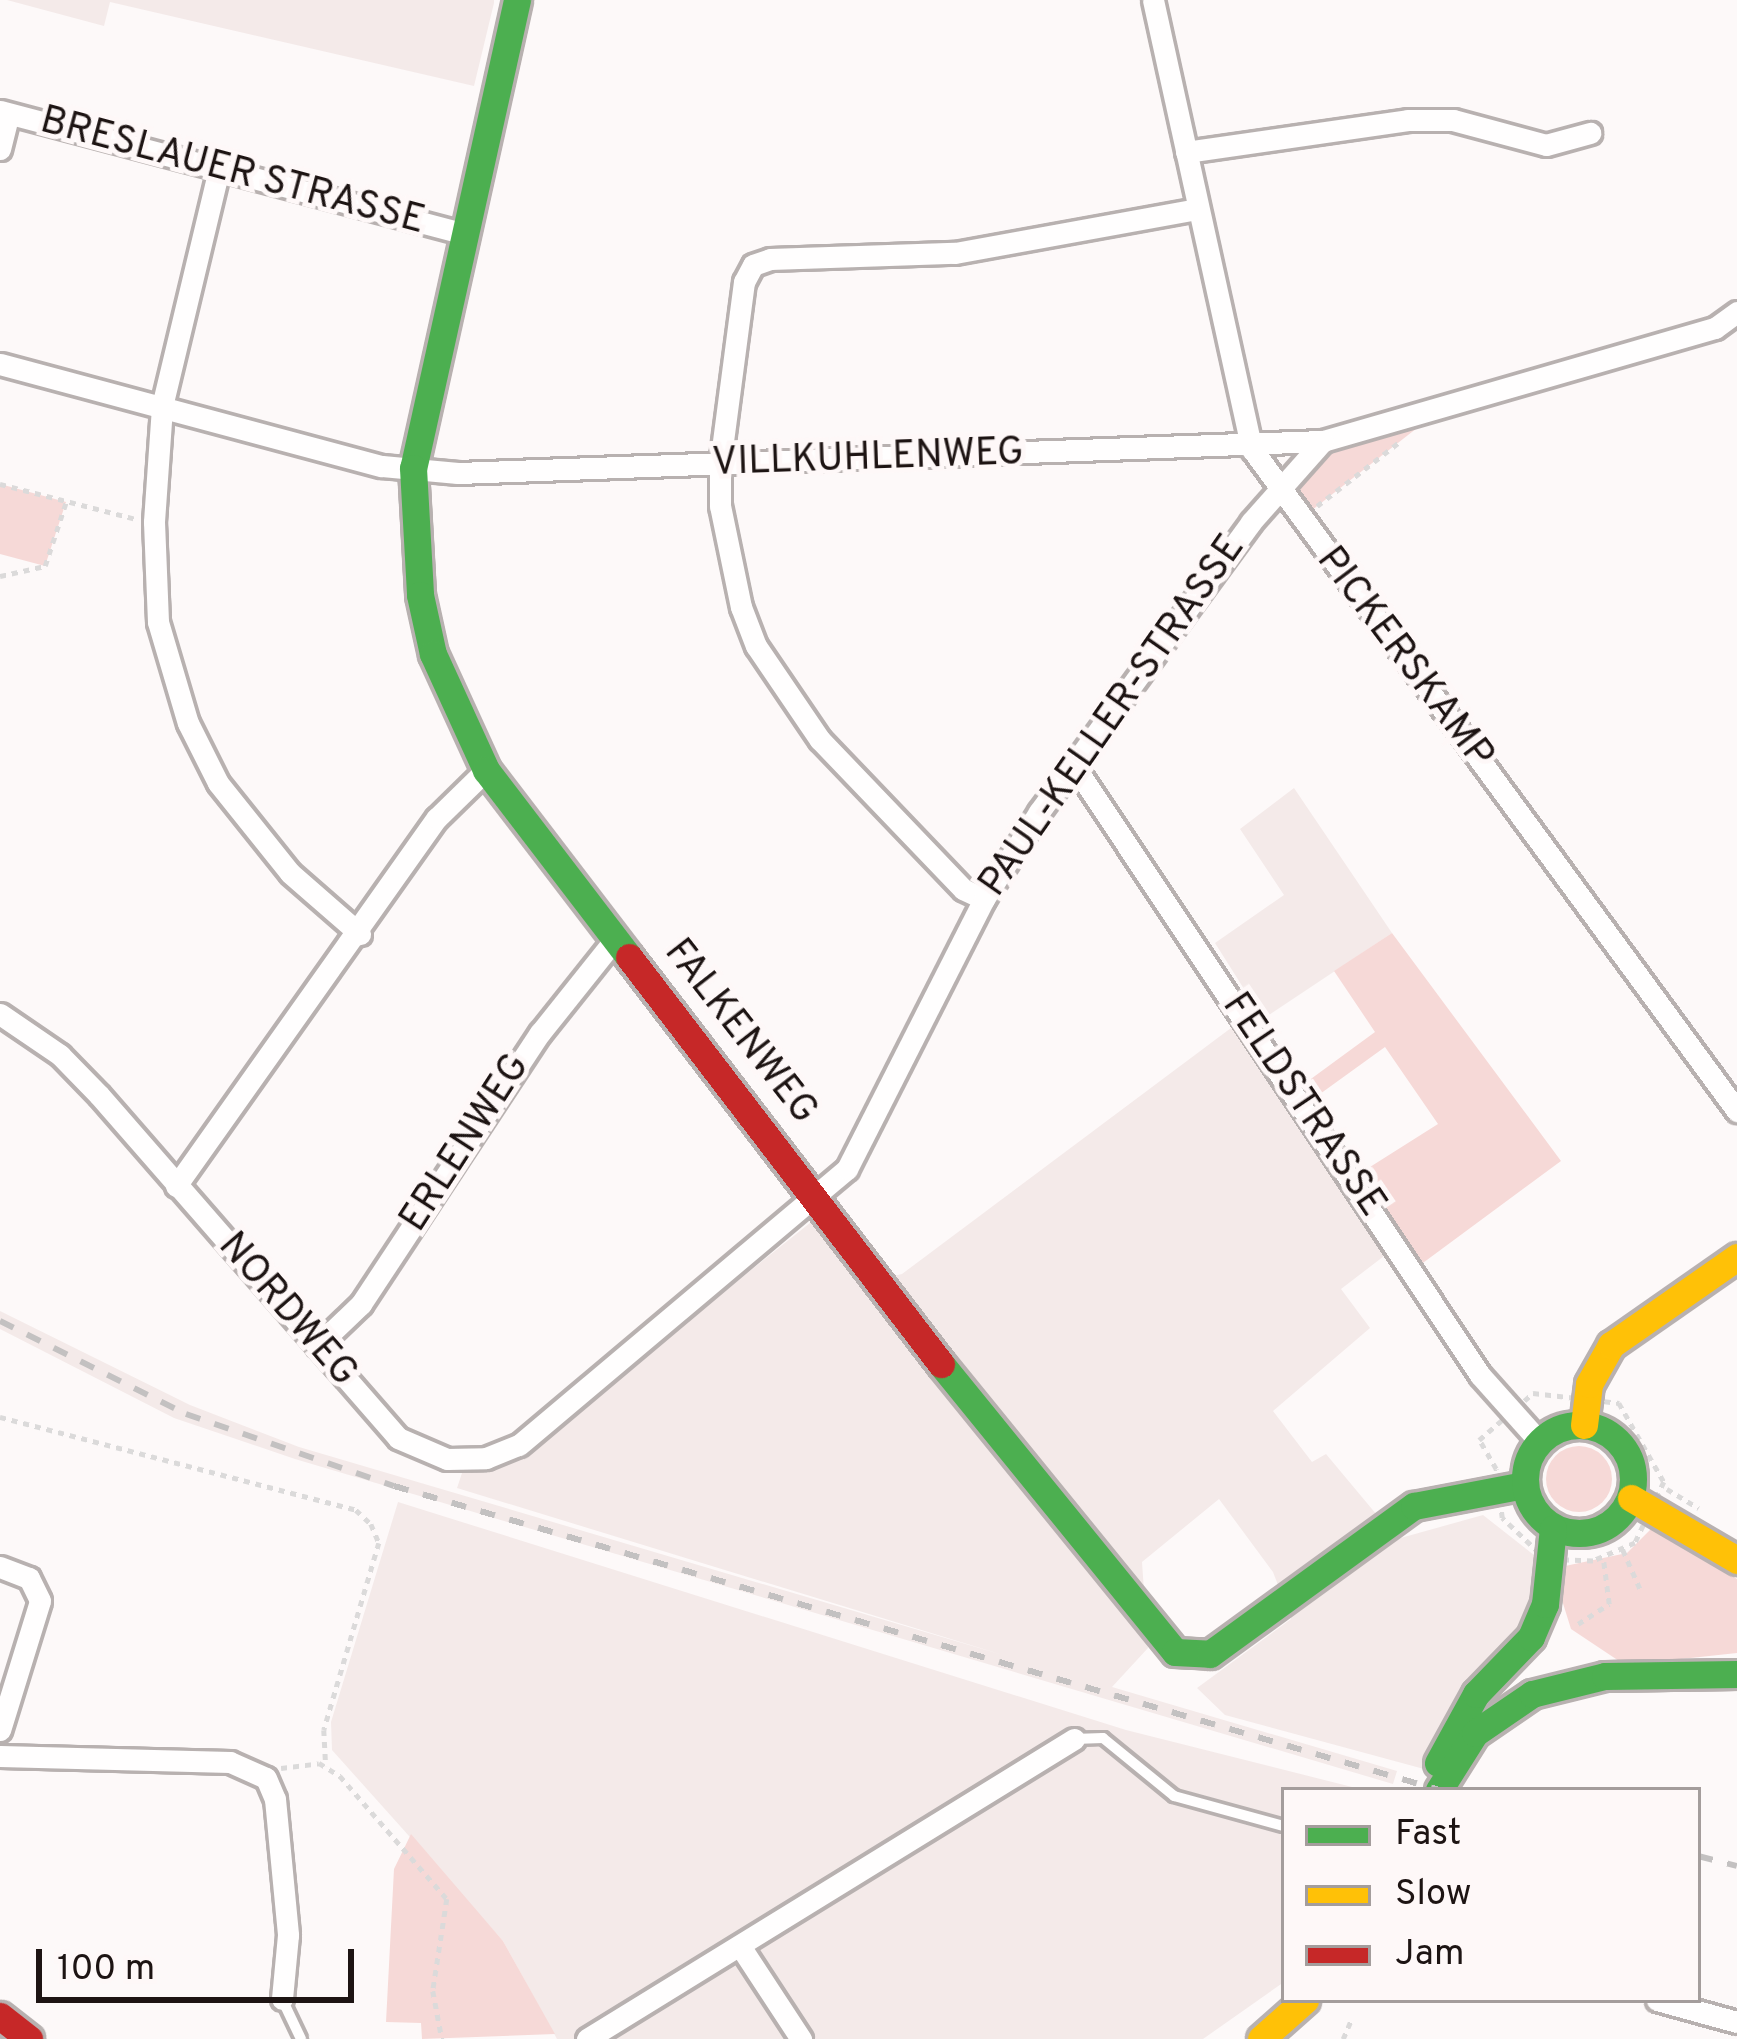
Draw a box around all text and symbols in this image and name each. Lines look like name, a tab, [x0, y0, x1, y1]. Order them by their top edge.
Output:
street label: BRESLAUER STRASSE	[35, 99, 429, 247]
street label: VILLKUHLENWEG	[711, 431, 1025, 489]
street label: PAUL-KELLER-STRASSE	[971, 527, 1257, 907]
street label: PICKERSKAMP	[1305, 539, 1501, 779]
street label: FALKENWEG	[652, 931, 826, 1135]
street label: FELDSTRASSE	[1210, 985, 1394, 1227]
street label: ERLENWEG	[392, 1046, 542, 1242]
street label: NORDWEG	[207, 1225, 365, 1397]
legend	[1281, 1787, 1701, 2003]
text: Fast	[1395, 1812, 1461, 1858]
text: Slow	[1395, 1872, 1471, 1918]
scale bar	[42, 1925, 360, 1999]
text: Jam	[1395, 1932, 1465, 1978]
text: 100 m	[57, 1947, 155, 1993]

